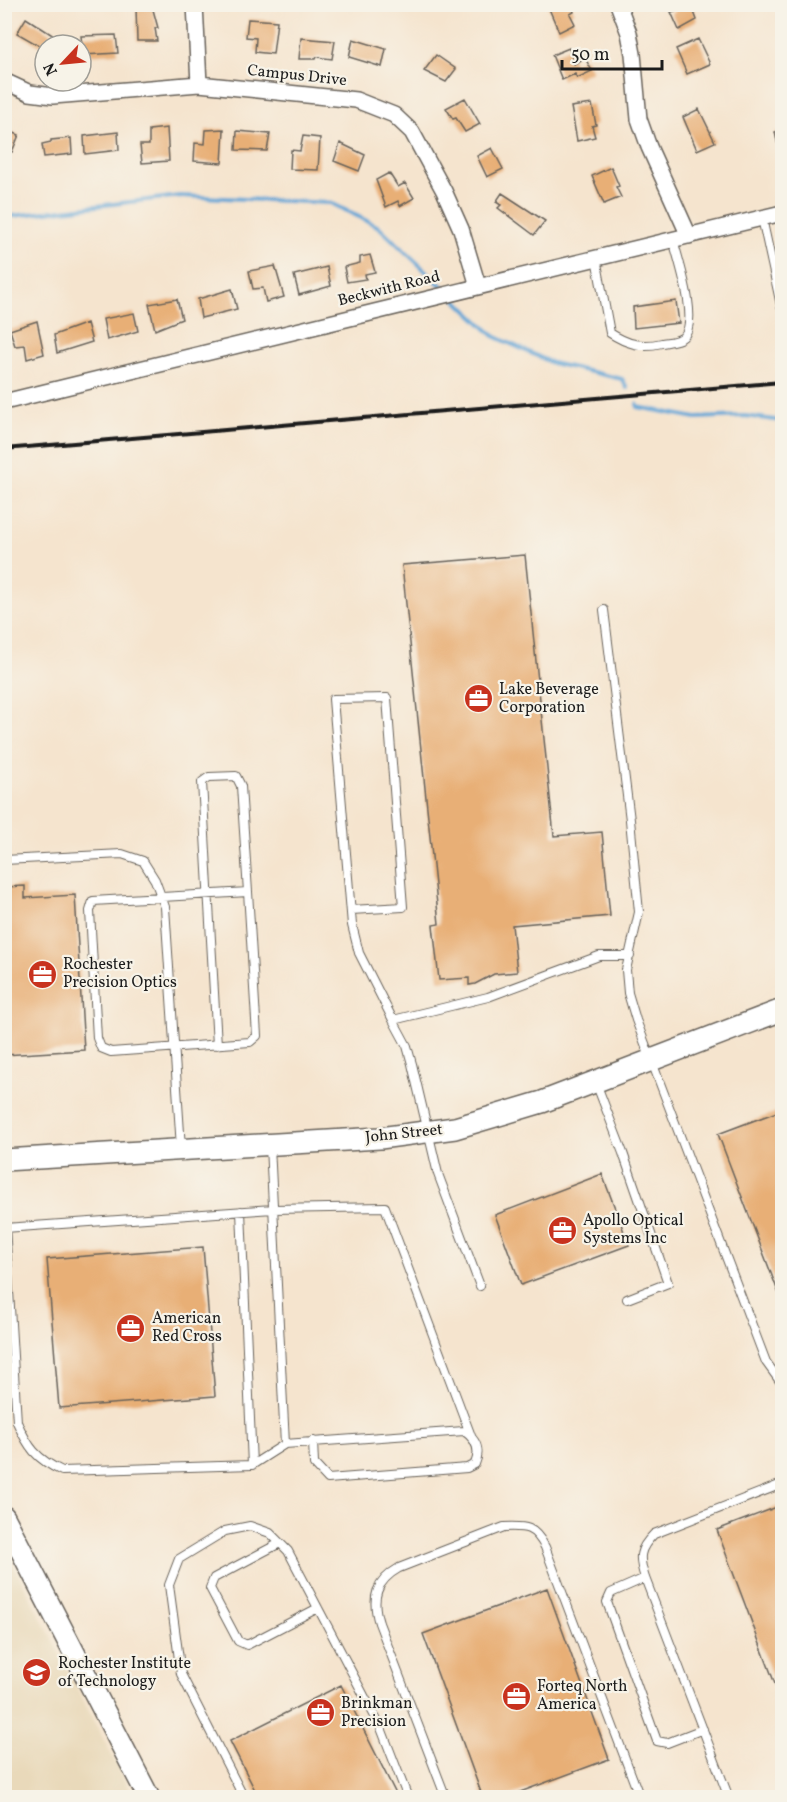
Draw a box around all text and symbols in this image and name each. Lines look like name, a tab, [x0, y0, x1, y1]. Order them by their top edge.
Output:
north arrow	[33, 33, 93, 93]
scale bar	[562, 33, 662, 71]
text: 50 m	[571, 43, 610, 68]
text: N	[39, 58, 64, 79]
street label: Campus Drive	[246, 60, 348, 92]
street label: Beckwith Road	[336, 266, 442, 312]
place label: Lake Beverage Corporation	[499, 679, 599, 719]
office icon: Lake Beverage Corporation	[462, 683, 494, 715]
place label: Rochester Precision Optics	[63, 954, 177, 994]
office icon: Rochester Precision Optics	[26, 958, 58, 990]
street label: John Street	[364, 1119, 444, 1149]
place label: Apollo Optical Systems Inc	[583, 1210, 684, 1250]
office icon: Apollo Optical Systems Inc	[546, 1214, 578, 1246]
place label: American Red Cross	[152, 1308, 222, 1348]
office icon: American Red Cross	[115, 1312, 147, 1344]
place label: Rochester Institute of Technology	[58, 1653, 191, 1693]
school or university icon: Rochester Institute of Technology	[21, 1657, 53, 1689]
place label: Forteq North America	[537, 1676, 628, 1716]
office icon: Forteq North America	[500, 1680, 532, 1712]
place label: Brinkman Precision	[341, 1693, 412, 1733]
office icon: Brinkman Precision	[304, 1697, 336, 1729]

